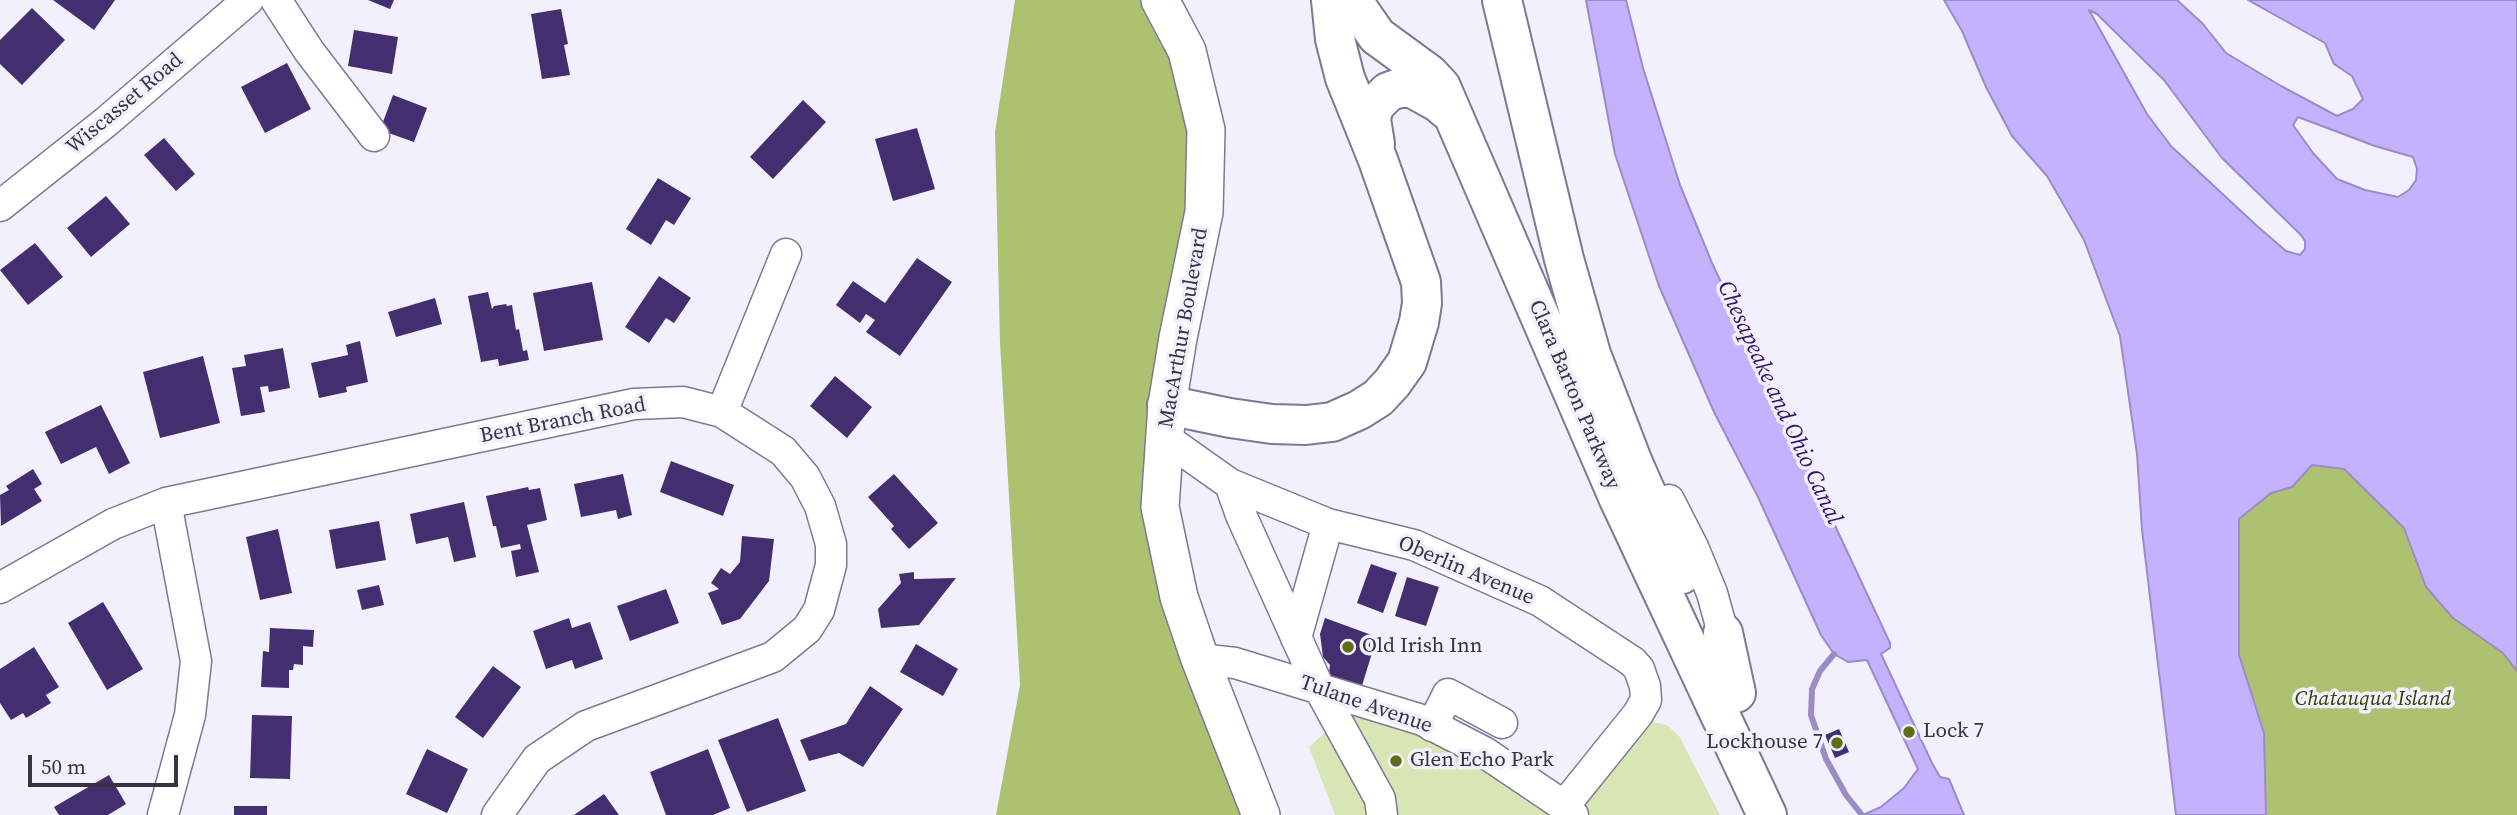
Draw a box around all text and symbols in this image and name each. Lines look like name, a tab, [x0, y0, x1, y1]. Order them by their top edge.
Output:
street label: Wiscasset Road	[62, 48, 188, 160]
street label: MacArthur Boulevard	[1154, 226, 1214, 430]
water label: Chesapeake and Ohio Canal	[1710, 277, 1848, 529]
street label: Clara Barton Parkway	[1523, 297, 1625, 493]
street label: Bent Branch Road	[478, 393, 648, 449]
street label: Oberlin Avenue	[1394, 531, 1538, 611]
place label: Old Irish Inn	[1362, 634, 1482, 660]
marker: Old Irish Inn	[1340, 639, 1356, 655]
street label: Tulane Avenue	[1296, 671, 1436, 739]
park label: Chatauqua Island	[2295, 687, 2451, 713]
place label: Lock 7	[1923, 719, 1984, 745]
marker: Lock 7	[1901, 724, 1917, 740]
place label: Lockhouse 7	[1706, 730, 1823, 756]
marker: Lockhouse 7	[1829, 735, 1845, 751]
scale bar	[32, 742, 182, 786]
place label: Glen Echo Park	[1410, 748, 1554, 774]
text: 50 m	[41, 752, 86, 781]
marker: Glen Echo Park	[1388, 753, 1404, 769]

